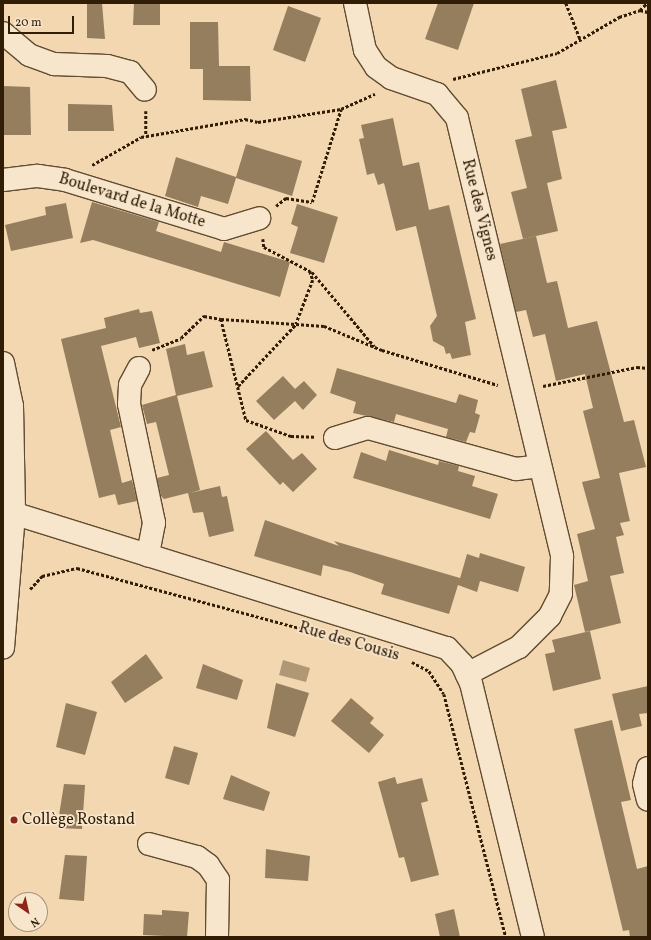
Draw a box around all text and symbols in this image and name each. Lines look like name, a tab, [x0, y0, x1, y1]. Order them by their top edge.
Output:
scale bar	[10, 8, 76, 34]
text: 20 m	[15, 15, 42, 31]
street label: Rue des Vignes	[457, 157, 501, 263]
street label: Boulevard de la Motte	[56, 170, 208, 232]
street label: Rue des Cousis	[296, 618, 402, 666]
place label: Collège Rostand	[22, 810, 135, 830]
marker: Collège Rostand	[9, 815, 19, 825]
north arrow	[8, 892, 48, 932]
text: N	[27, 913, 42, 930]

